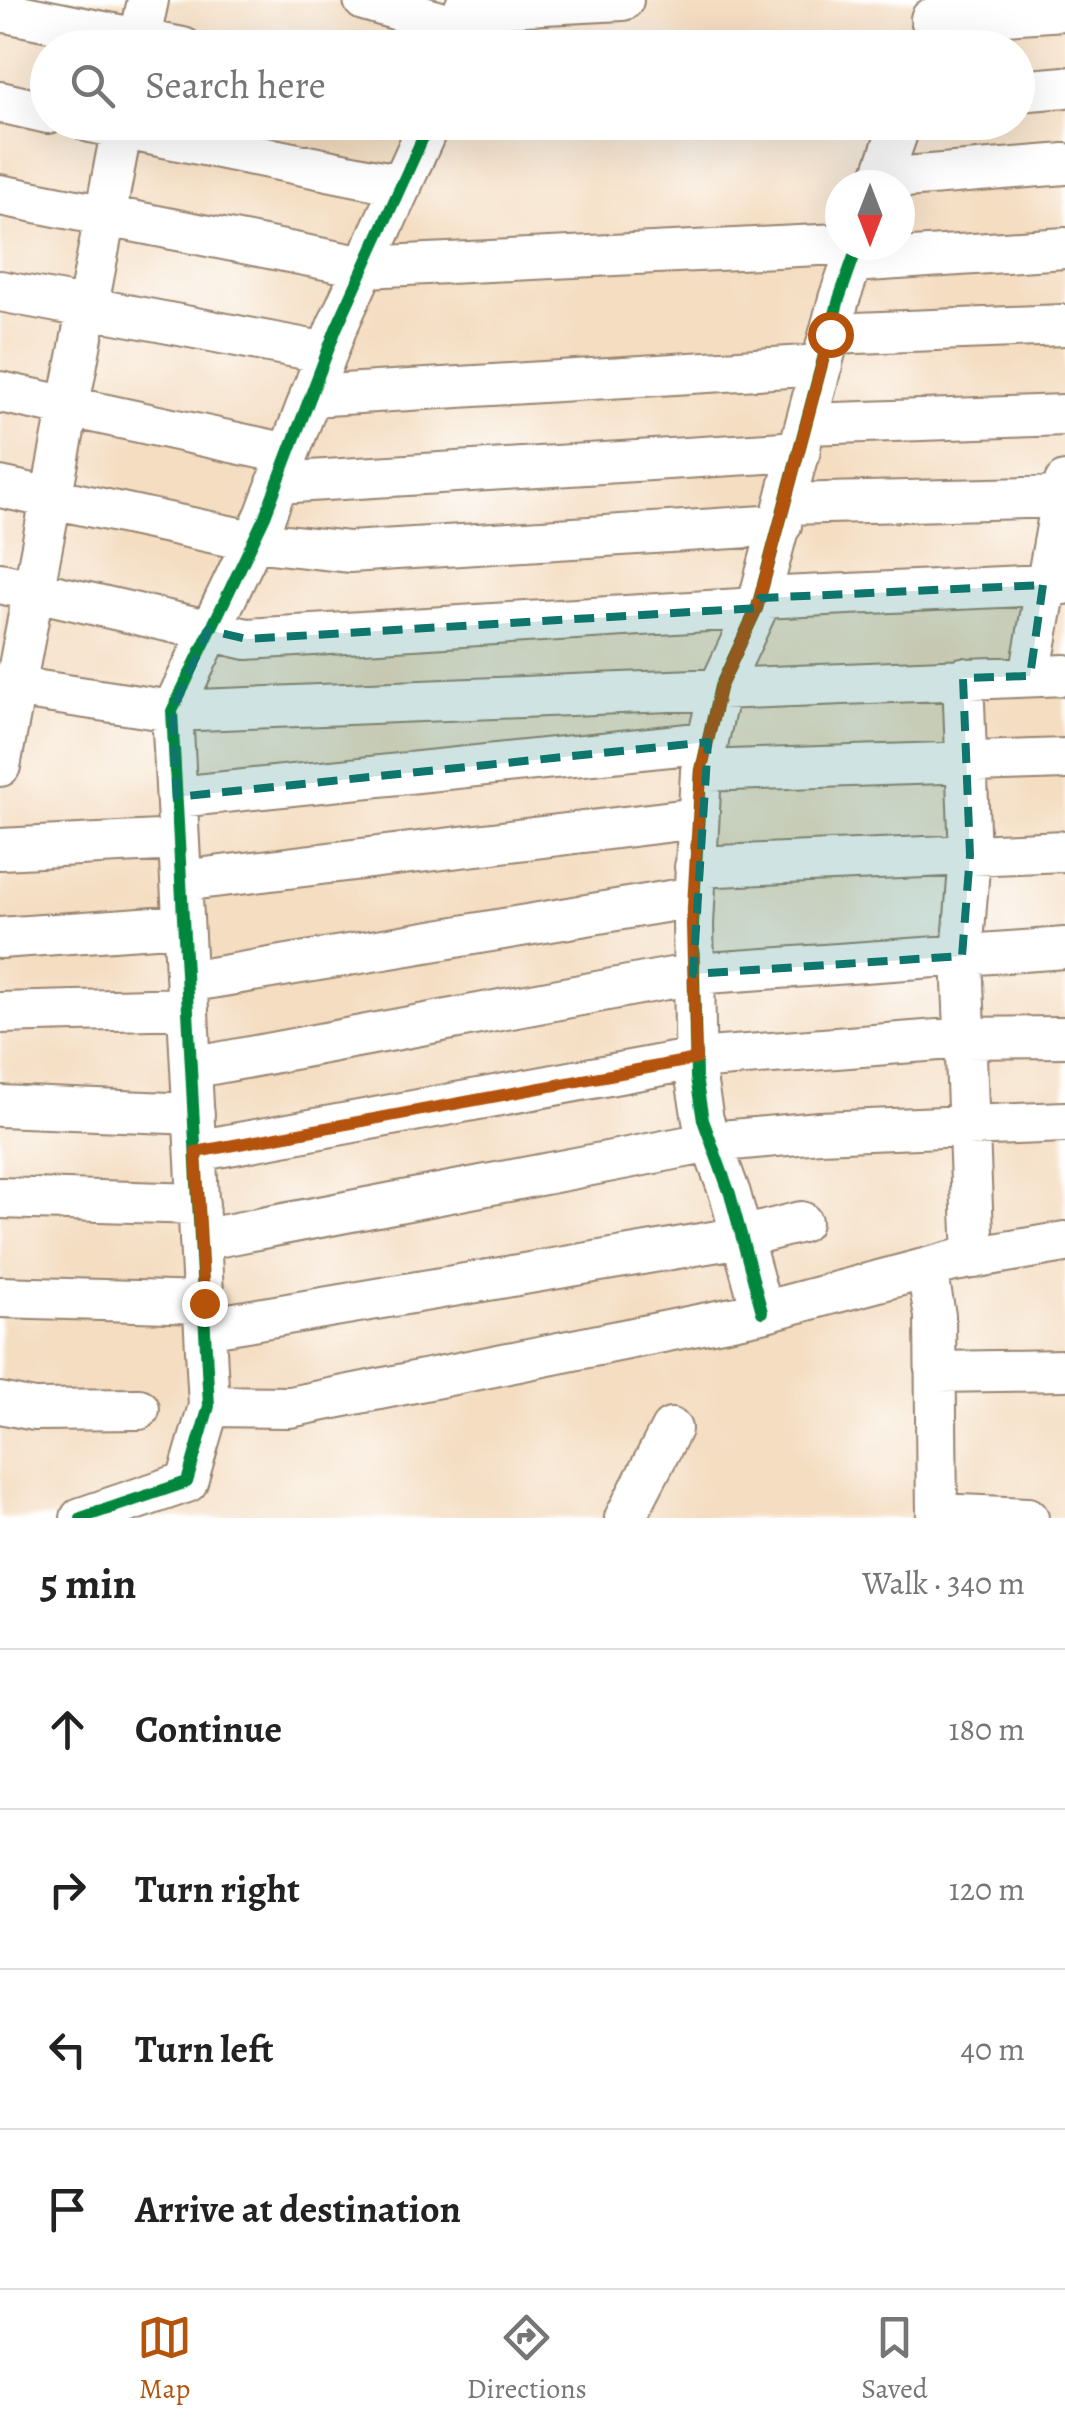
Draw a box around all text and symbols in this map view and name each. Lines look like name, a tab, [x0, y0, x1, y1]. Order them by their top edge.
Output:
search box	[30, 30, 1035, 140]
icon: search	[65, 58, 120, 113]
text: Search here	[145, 59, 326, 111]
north arrow	[825, 170, 915, 260]
route start	[808, 312, 854, 358]
route end	[182, 1281, 228, 1327]
text: 5 min	[40, 1555, 136, 1612]
text: Walk · 340 m	[862, 1561, 1025, 1605]
icon: ahead	[40, 1702, 95, 1757]
text: Continue	[135, 1703, 282, 1755]
text: 180 m	[949, 1707, 1025, 1751]
icon: right	[40, 1862, 95, 1917]
text: Turn right	[135, 1863, 300, 1915]
text: 120 m	[949, 1867, 1025, 1911]
icon: left	[40, 2022, 95, 2077]
text: Turn left	[135, 2023, 274, 2075]
text: 40 m	[960, 2027, 1025, 2071]
icon: arrive	[40, 2182, 95, 2237]
text: Arrive at destination	[135, 2183, 461, 2235]
tab: Map	[137, 2310, 192, 2408]
tab: Directions	[467, 2310, 587, 2408]
tab: Saved	[861, 2310, 928, 2408]

